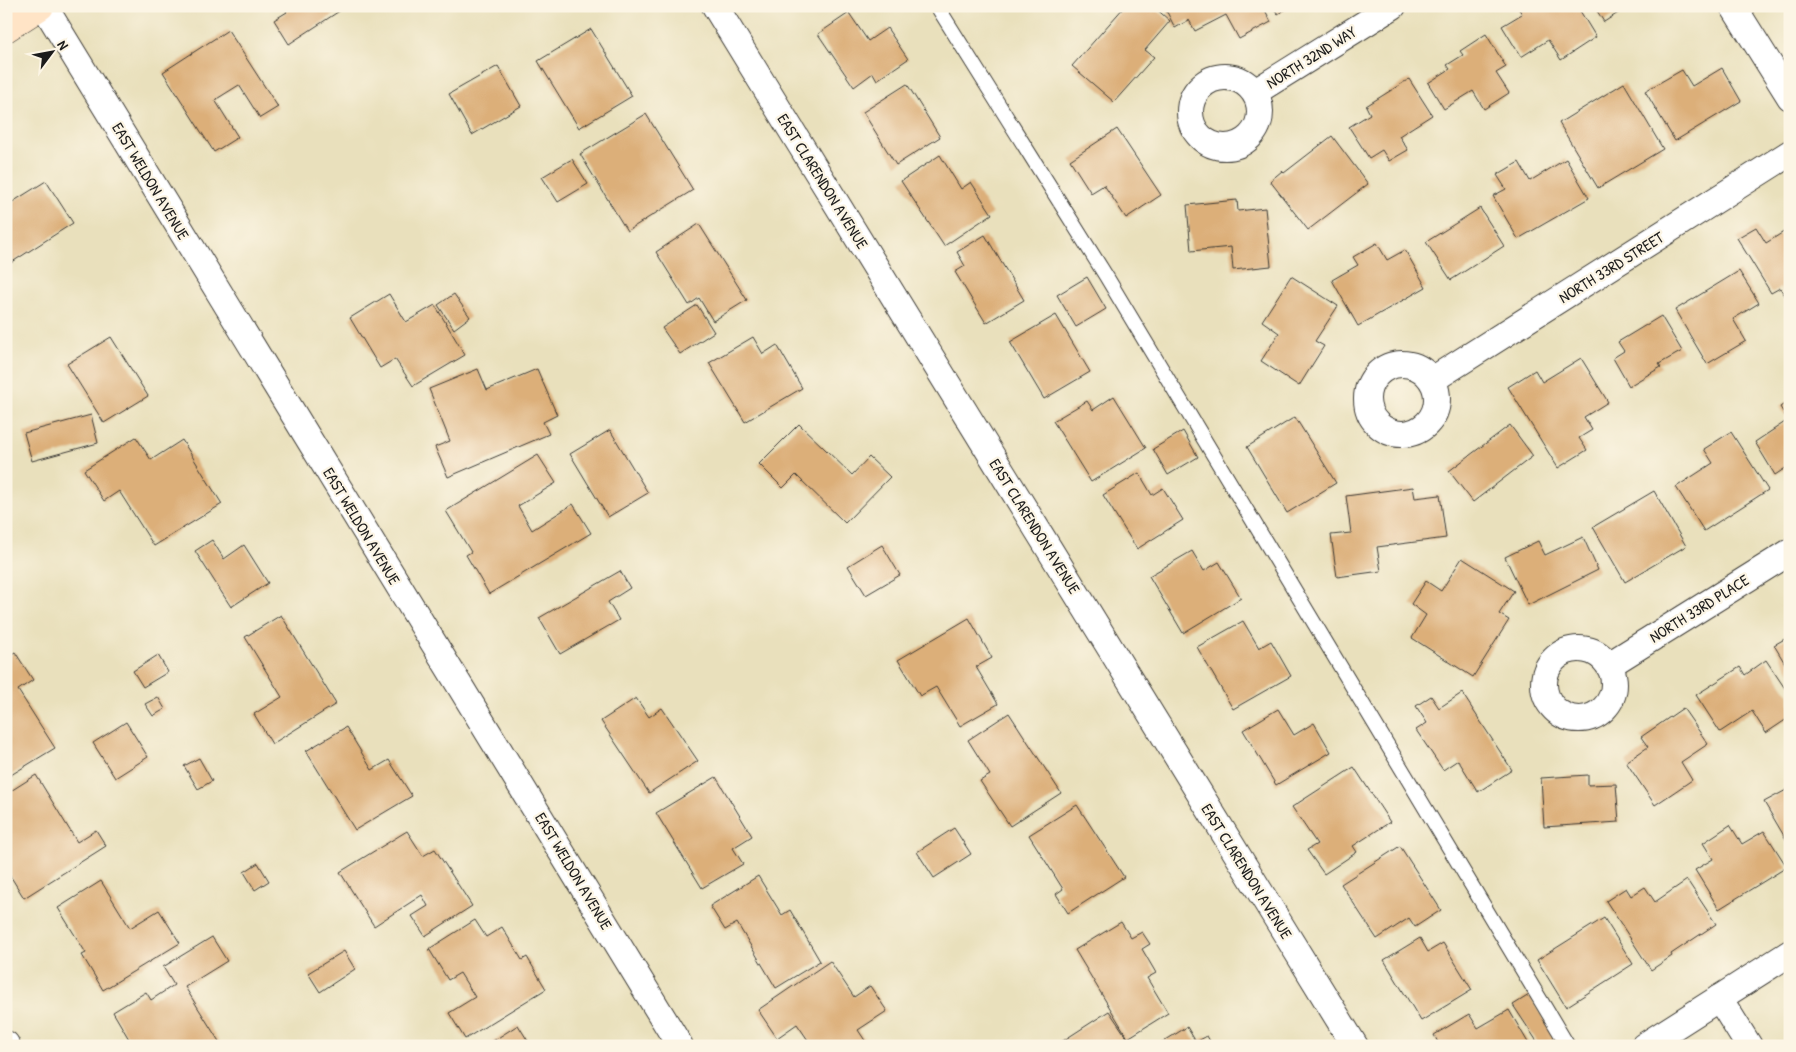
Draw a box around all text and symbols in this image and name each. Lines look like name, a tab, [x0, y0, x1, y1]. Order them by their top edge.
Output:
street label: NORTH 32ND WAY	[1262, 21, 1360, 93]
north arrow	[28, 28, 78, 78]
text: N	[53, 37, 74, 54]
street label: EAST CLARENDON AVENUE	[772, 109, 874, 253]
street label: EAST WELDON AVENUE	[107, 118, 195, 244]
street label: NORTH 33RD STREET	[1554, 226, 1668, 308]
street label: EAST CLARENDON AVENUE	[984, 454, 1086, 598]
street label: EAST WELDON AVENUE	[318, 463, 406, 589]
street label: NORTH 33RD PLACE	[1645, 569, 1753, 647]
street label: EAST CLARENDON AVENUE	[1196, 799, 1298, 943]
street label: EAST WELDON AVENUE	[530, 808, 618, 934]

